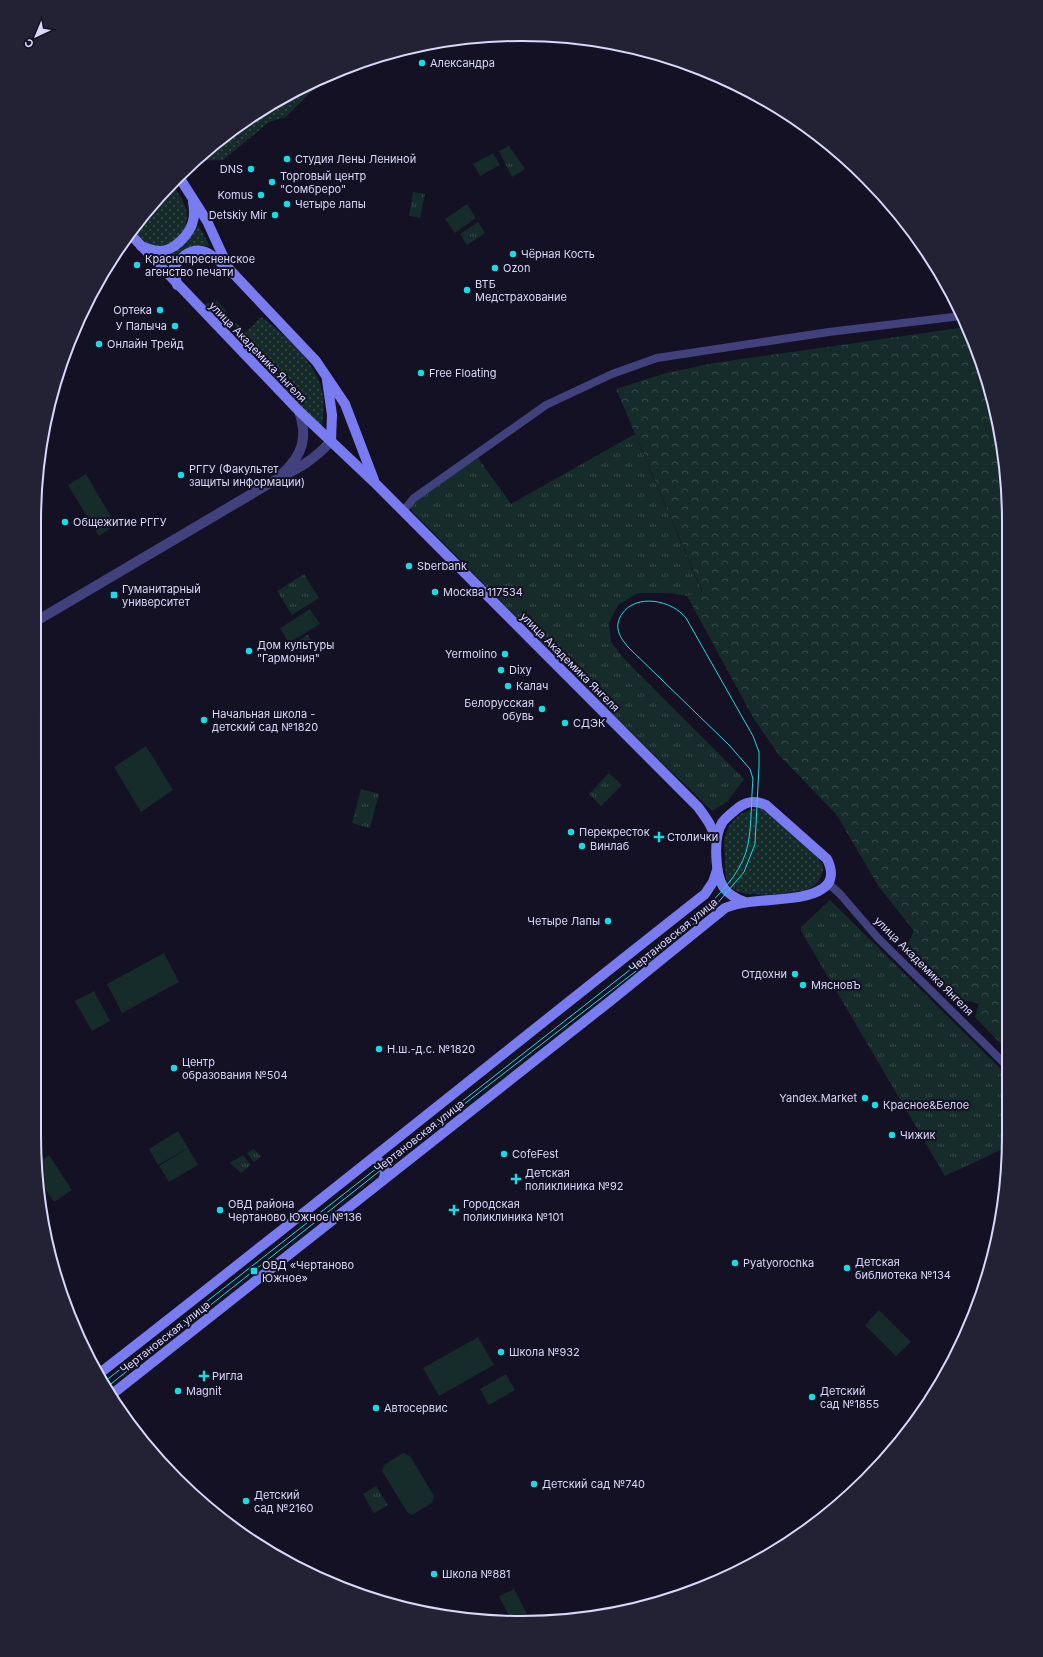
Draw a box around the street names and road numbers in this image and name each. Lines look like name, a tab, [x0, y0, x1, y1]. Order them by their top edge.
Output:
street label: улица Академика Янгеля	[206, 299, 310, 405]
street label: улица Академика Янгеля	[517, 609, 623, 715]
street label: Чертановская улица	[626, 895, 720, 975]
street label: улица Академика Янгеля	[871, 913, 977, 1019]
street label: Чертановская улица	[371, 1097, 467, 1175]
street label: Чертановская улица	[117, 1298, 213, 1376]

